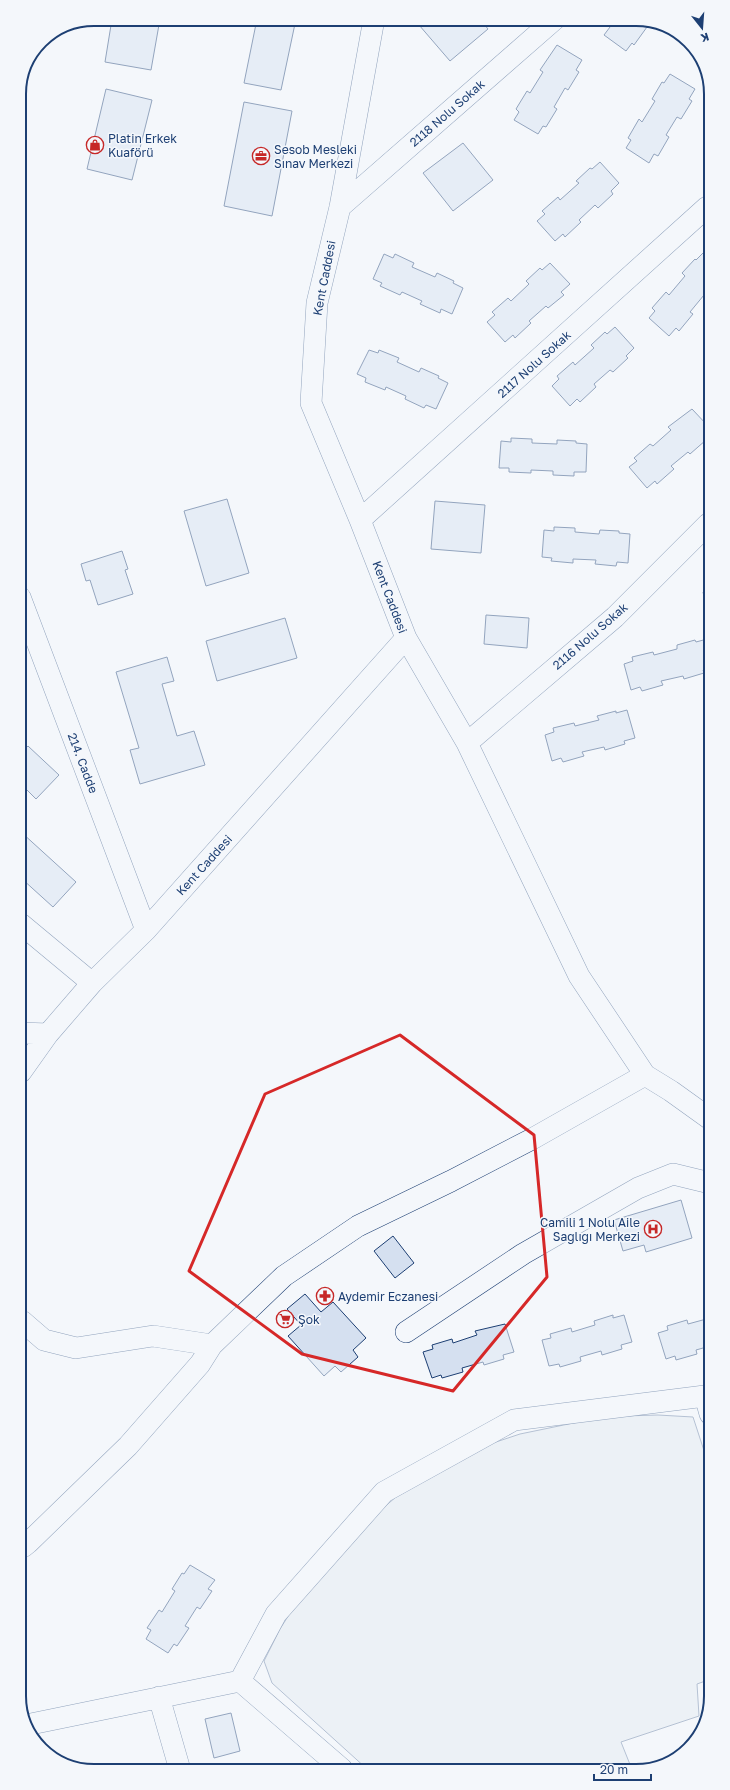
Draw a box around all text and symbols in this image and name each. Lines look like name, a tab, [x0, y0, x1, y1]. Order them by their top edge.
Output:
north arrow	[682, 8, 722, 48]
text: K	[699, 31, 711, 45]
street label: 2118 Nolu Sokak	[406, 76, 488, 150]
place label: Platin Erkek Kuaförü	[108, 131, 177, 160]
shop icon: Platin Erkek Kuaförü	[85, 135, 105, 155]
place label: Sesob Mesleki Sınav Merkezi	[274, 142, 357, 171]
office icon: Sesob Mesleki Sınav Merkezi	[251, 146, 271, 166]
street label: Kent Caddesi	[309, 239, 339, 317]
street label: 2117 Nolu Sokak	[494, 327, 574, 401]
street label: Kent Caddesi	[369, 559, 411, 635]
street label: 2116 Nolu Sokak	[549, 599, 631, 673]
street label: 214. Cadde	[65, 731, 101, 795]
street label: Kent Caddesi	[173, 832, 235, 898]
place label: Camili 1 Nolu Aile Sağlığı Merkezi	[540, 1215, 640, 1244]
hospital icon: Camili 1 Nolu Aile Sağlığı Merkezi	[643, 1219, 663, 1239]
pharmacy icon: Aydemir Eczanesi	[315, 1286, 335, 1306]
place label: Aydemir Eczanesi	[338, 1289, 438, 1304]
supermarket icon: Şok	[275, 1309, 295, 1329]
place label: Şok	[298, 1312, 320, 1327]
scale bar	[594, 1756, 651, 1782]
text: 20 m	[600, 1762, 628, 1777]

